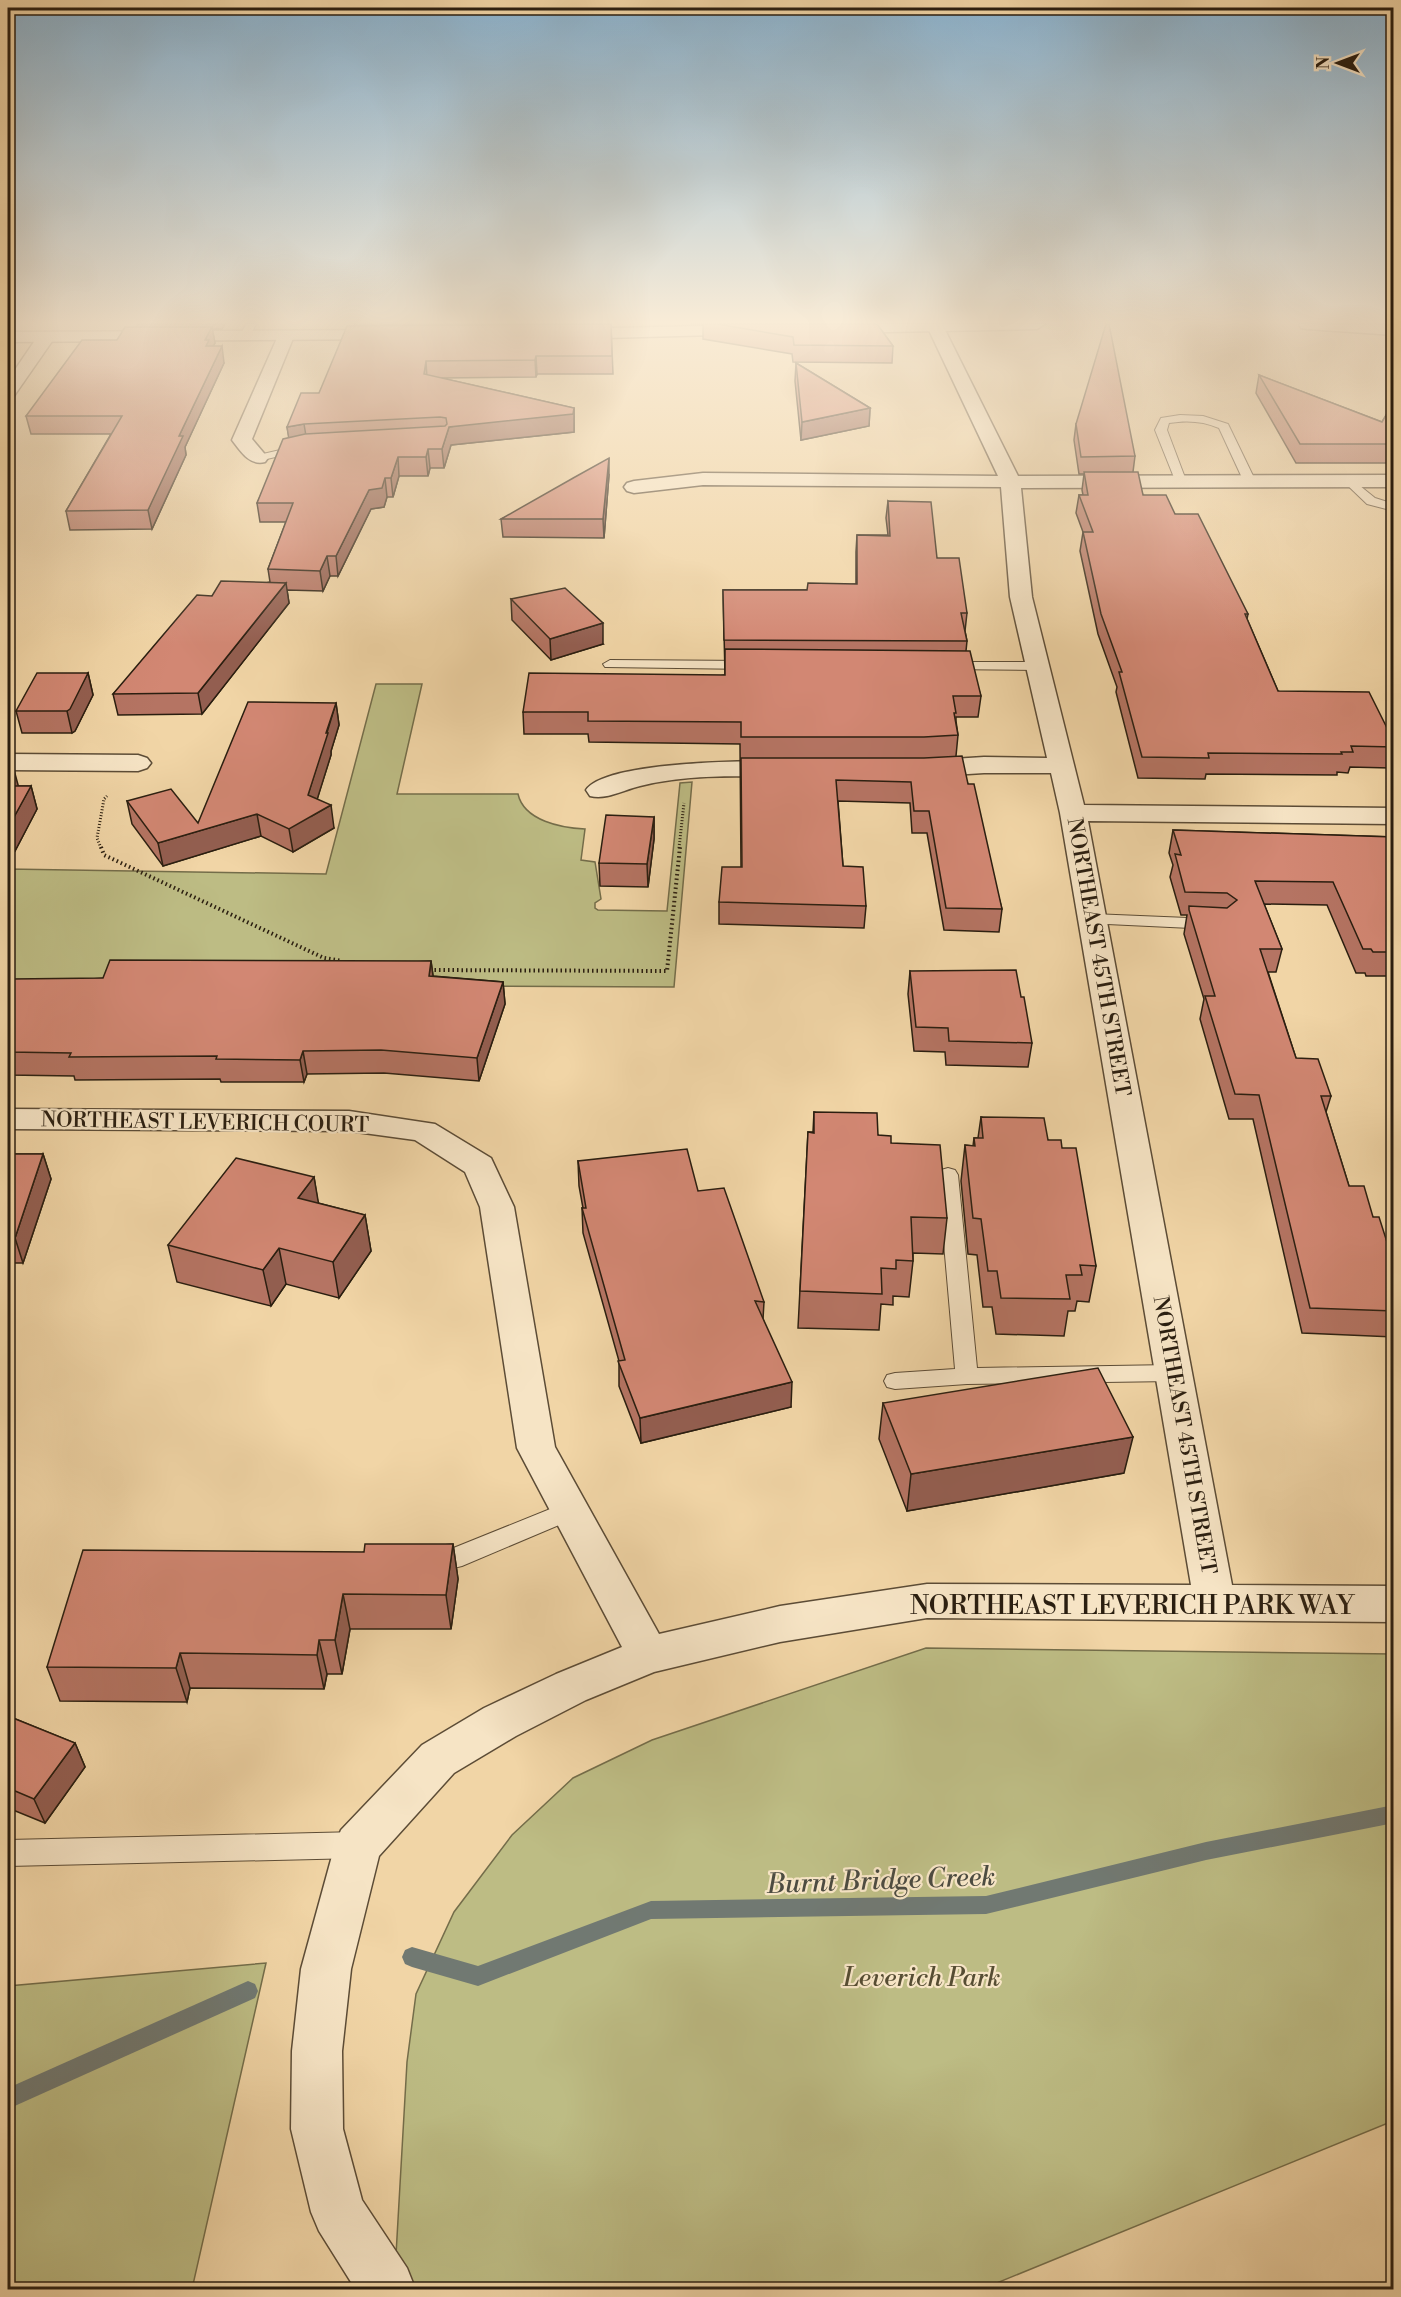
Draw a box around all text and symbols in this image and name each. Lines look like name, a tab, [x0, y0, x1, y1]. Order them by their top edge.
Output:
north arrow	[1308, 33, 1368, 93]
text: N	[1314, 56, 1334, 69]
street label: NORTHEAST 45TH STREET	[1061, 816, 1135, 1099]
street label: NORTHEAST LEVERICH COURT	[41, 1107, 370, 1139]
street label: NORTHEAST 45TH STREET	[1147, 1294, 1221, 1577]
street label: NORTHEAST LEVERICH PARK WAY	[910, 1590, 1356, 1622]
water label: Burnt Bridge Creek	[765, 1860, 996, 1902]
park label: Leverich Park	[842, 1962, 1001, 1994]

